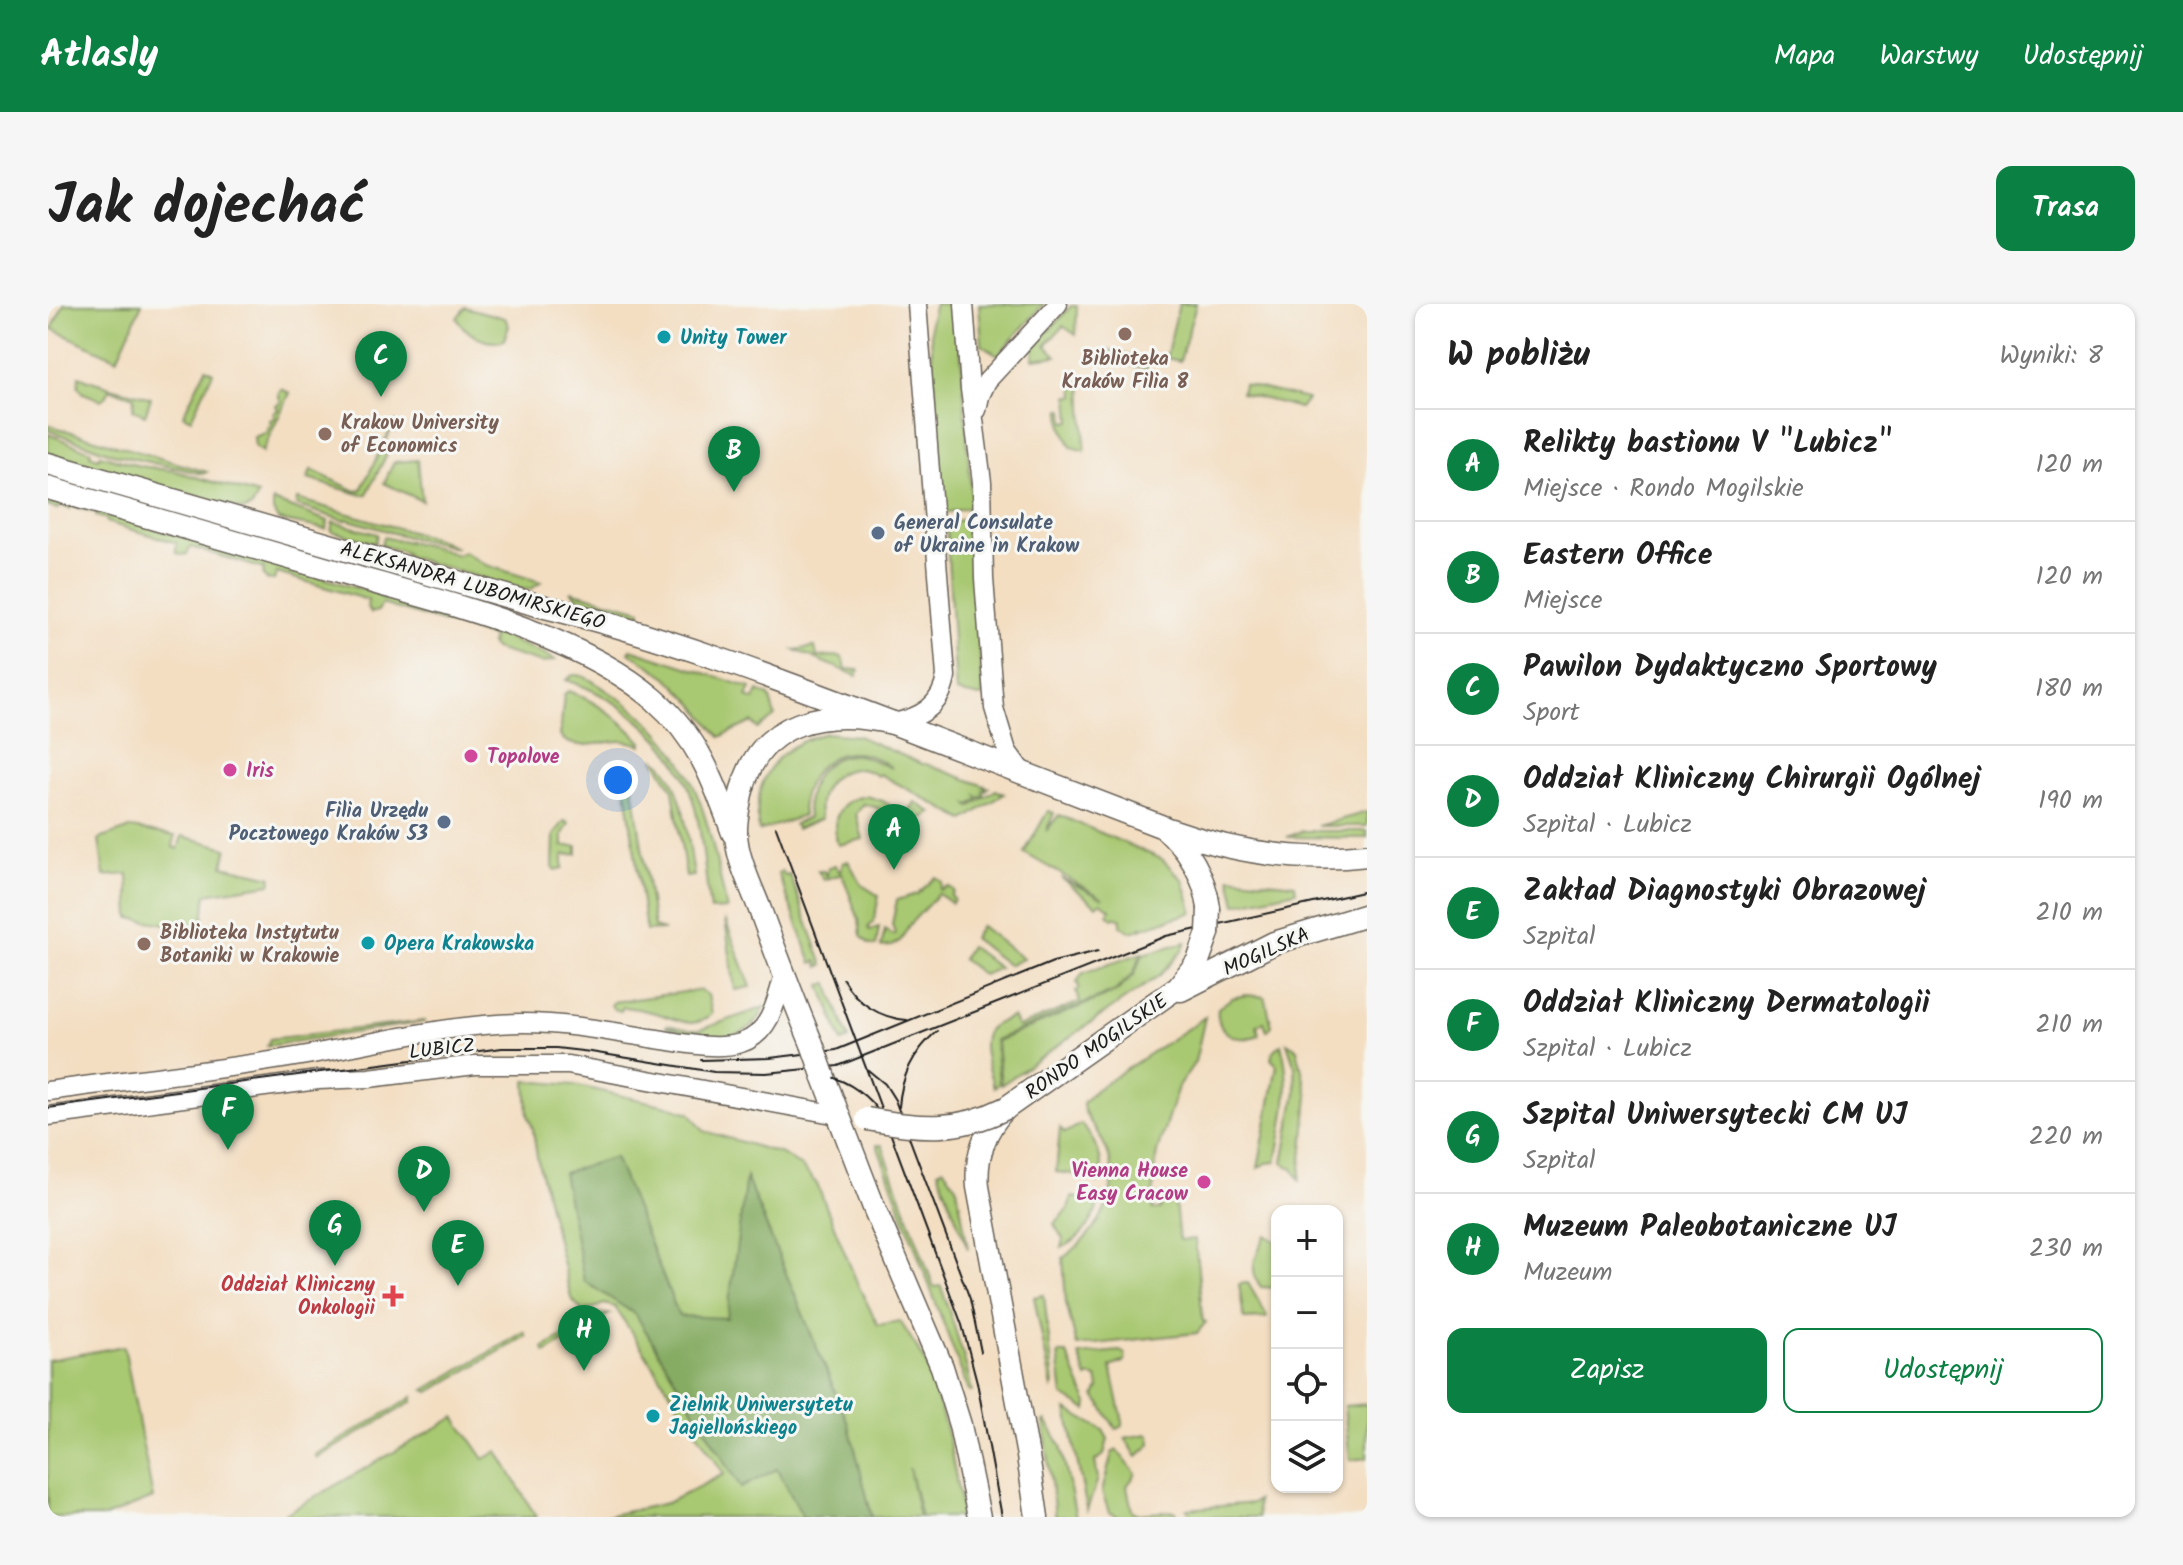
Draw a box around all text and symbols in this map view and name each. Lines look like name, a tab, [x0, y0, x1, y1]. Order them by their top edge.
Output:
text: Atlasly	[40, 26, 158, 86]
text: Mapa	[1774, 34, 1835, 79]
text: Warstwy	[1879, 34, 1978, 79]
text: Udostępnij	[2022, 34, 2143, 79]
text: Jak dojechać	[48, 163, 366, 253]
button: Trasa	[1996, 166, 2135, 251]
place label: Unity Tower	[680, 323, 787, 355]
marker: Biblioteka Kraków Filia 8	[1116, 325, 1134, 343]
marker: Unity Tower	[655, 328, 673, 346]
text: W pobliżu	[1447, 329, 1590, 383]
pin: C	[355, 331, 407, 397]
text: Wyniki: 8	[2000, 335, 2103, 377]
place label: Biblioteka Kraków Filia 8	[1062, 344, 1188, 399]
place label: Krakow University of Economics	[341, 408, 500, 463]
text: Relikty bastionu V "Lubicz"	[1523, 420, 1892, 468]
marker: Krakow University of Economics	[316, 425, 334, 443]
pin: B	[708, 426, 760, 492]
text: A	[1465, 444, 1481, 486]
text: 120 m	[2036, 444, 2103, 486]
text: Miejsce · Rondo Mogilskie	[1523, 468, 1804, 510]
place label: General Consulate of Ukraine in Krakow	[894, 508, 1080, 563]
marker: General Consulate of Ukraine in Krakow	[869, 524, 887, 542]
text: Eastern Office	[1523, 532, 1713, 580]
street label: ALEKSANDRA LUBOMIRSKIEGO	[336, 534, 609, 640]
text: B	[1465, 556, 1481, 598]
text: 120 m	[2036, 556, 2103, 598]
text: Miejsce	[1523, 580, 1602, 622]
text: Pawilon Dydaktyczno Sportowy	[1523, 644, 1937, 692]
text: C	[1465, 668, 1481, 710]
text: 180 m	[2035, 668, 2103, 710]
text: Sport	[1523, 692, 1580, 734]
place label: Topolove	[487, 742, 560, 774]
marker: Topolove	[462, 747, 480, 765]
place label: Iris	[246, 756, 275, 788]
text: Oddział Kliniczny Chirurgii Ogólnej	[1523, 756, 1980, 804]
your location	[598, 760, 638, 800]
marker: Iris	[221, 761, 239, 779]
text: D	[1464, 780, 1482, 822]
text: 190 m	[2038, 780, 2103, 822]
place label: Filia Urzędu Pocztowego Kraków 53	[229, 796, 428, 851]
pin: A	[868, 804, 920, 870]
text: Szpital · Lubicz	[1523, 804, 1692, 846]
marker: Filia Urzędu Pocztowego Kraków 53	[435, 813, 453, 831]
text: Zakład Diagnostyki Obrazowej	[1523, 868, 1926, 916]
text: E	[1466, 892, 1480, 934]
text: 210 m	[2036, 892, 2103, 934]
text: Szpital	[1523, 916, 1596, 958]
place label: Biblioteka Instytutu Botaniki w Krakowie	[160, 918, 340, 973]
street label: MOGILSKA	[1218, 920, 1315, 986]
place label: Opera Krakowska	[384, 929, 534, 961]
marker: Opera Krakowska	[359, 934, 377, 952]
marker: Biblioteka Instytutu Botaniki w Krakowie	[135, 935, 153, 953]
text: Oddział Kliniczny Dermatologii	[1523, 980, 1930, 1028]
street label: RONDO MOGILSKIE	[1019, 985, 1176, 1109]
text: F	[1466, 1004, 1480, 1046]
text: 210 m	[2036, 1004, 2103, 1046]
text: Szpital · Lubicz	[1523, 1028, 1692, 1070]
street label: LUBICZ	[408, 1031, 477, 1069]
pin: F	[202, 1084, 254, 1150]
text: Szpital Uniwersytecki CM UJ	[1523, 1092, 1907, 1140]
text: G	[1465, 1116, 1481, 1158]
text: 220 m	[2029, 1116, 2103, 1158]
text: Szpital	[1523, 1140, 1596, 1182]
pin: D	[398, 1146, 450, 1212]
place label: Vienna House Easy Cracow	[1071, 1156, 1189, 1211]
marker: Vienna House Easy Cracow	[1195, 1173, 1213, 1191]
pin: G	[309, 1200, 361, 1266]
text: Muzeum Paleobotaniczne UJ	[1523, 1204, 1896, 1252]
map controls	[1271, 1205, 1343, 1493]
button: +	[1271, 1205, 1343, 1277]
pin: E	[432, 1220, 484, 1286]
text: H	[1465, 1228, 1481, 1270]
text: 230 m	[2029, 1228, 2103, 1270]
text: Muzeum	[1523, 1252, 1612, 1294]
place label: Oddział Kliniczny Onkologii	[221, 1270, 376, 1325]
button: −	[1271, 1277, 1343, 1349]
marker: Oddział Kliniczny Onkologii	[382, 1285, 404, 1307]
pin: H	[558, 1305, 610, 1371]
button: Zapisz	[1447, 1328, 1767, 1413]
button: Udostępnij	[1783, 1328, 2103, 1413]
button: locate	[1271, 1349, 1343, 1421]
place label: Zielnik Uniwersytetu Jagiellońskiego	[669, 1390, 853, 1445]
marker: Zielnik Uniwersytetu Jagiellońskiego	[644, 1407, 662, 1425]
button: layers	[1271, 1421, 1343, 1493]

